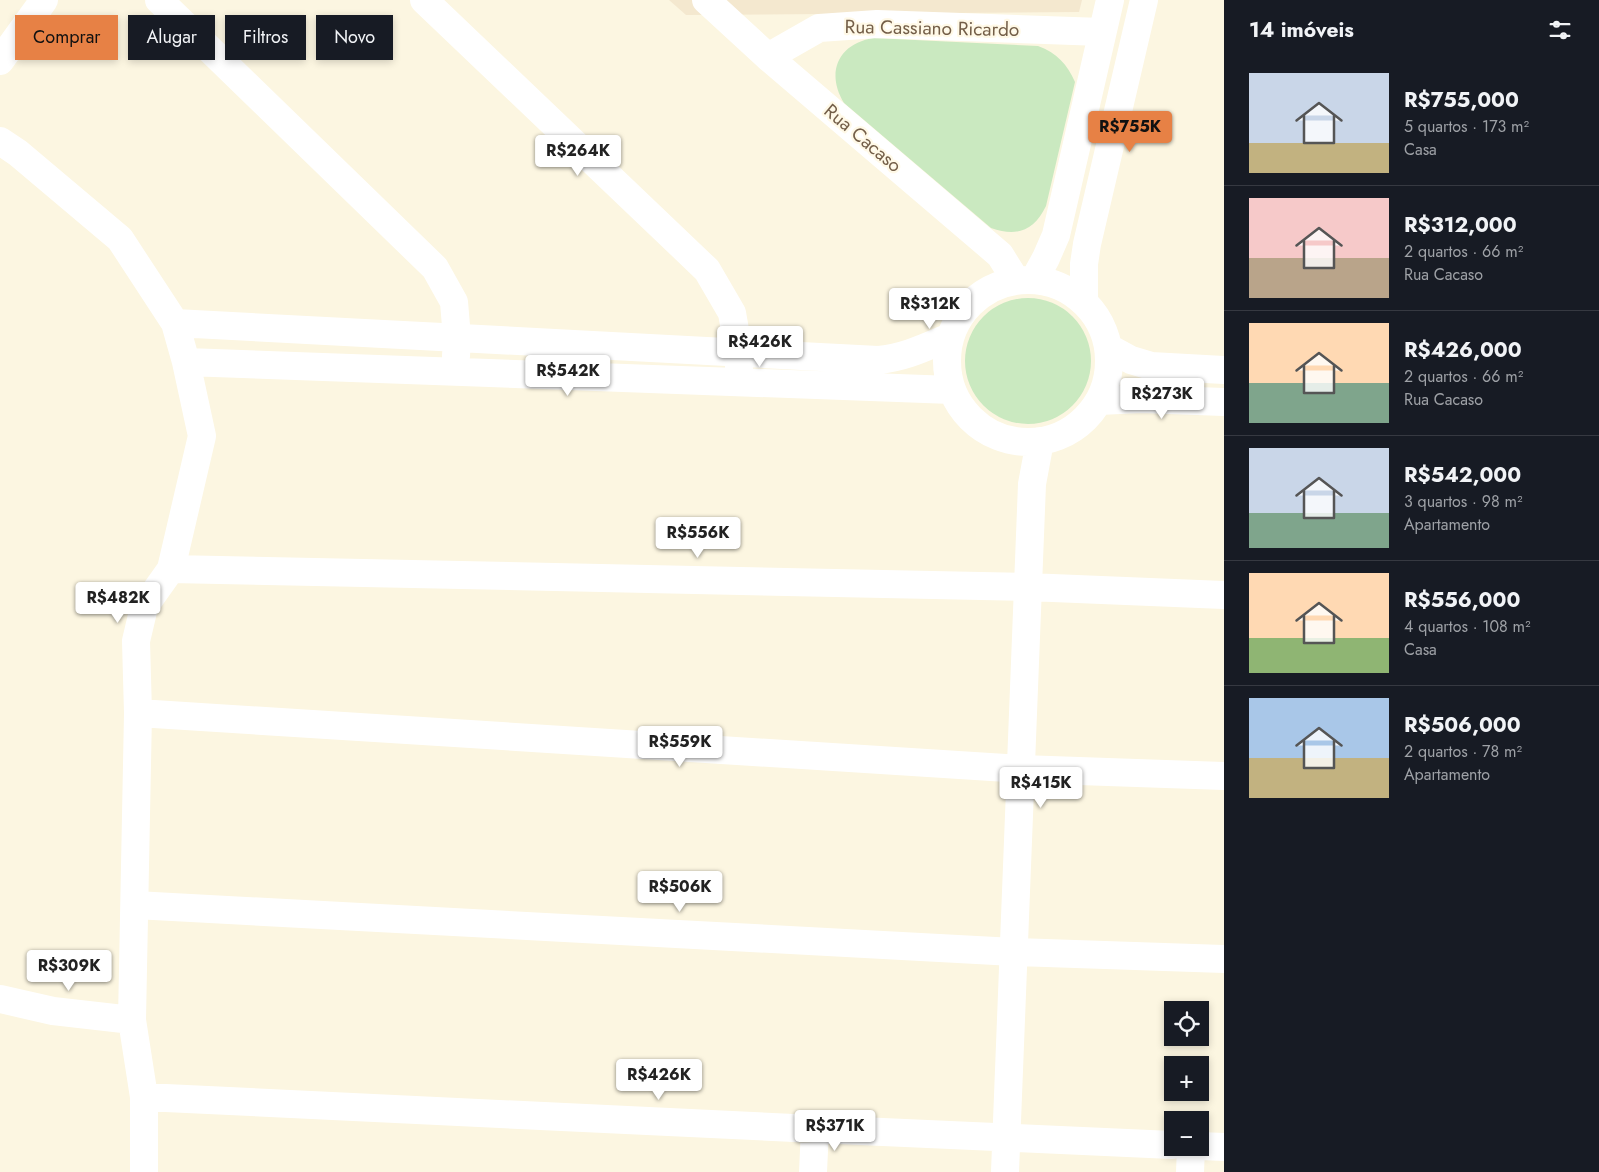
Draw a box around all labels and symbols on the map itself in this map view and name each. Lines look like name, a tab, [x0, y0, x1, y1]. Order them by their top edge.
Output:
street label: Rua Cassiano Ricardo	[844, 13, 1020, 43]
street label: Rua Cacaso	[818, 97, 908, 179]
pin: R$755K	[1089, 110, 1171, 153]
pin: R$264K	[537, 134, 619, 177]
pin: R$312K	[889, 288, 971, 330]
pin: R$426K	[719, 326, 801, 368]
pin: R$542K	[527, 354, 609, 397]
pin: R$273K	[1121, 378, 1203, 420]
pin: R$556K	[657, 516, 739, 559]
pin: R$482K	[77, 582, 159, 624]
pin: R$559K	[639, 726, 721, 768]
pin: R$415K	[1000, 766, 1082, 809]
pin: R$506K	[639, 870, 721, 913]
pin: R$309K	[28, 950, 110, 992]
pin: R$426K	[618, 1058, 700, 1101]
pin: R$371K	[794, 1110, 876, 1152]

